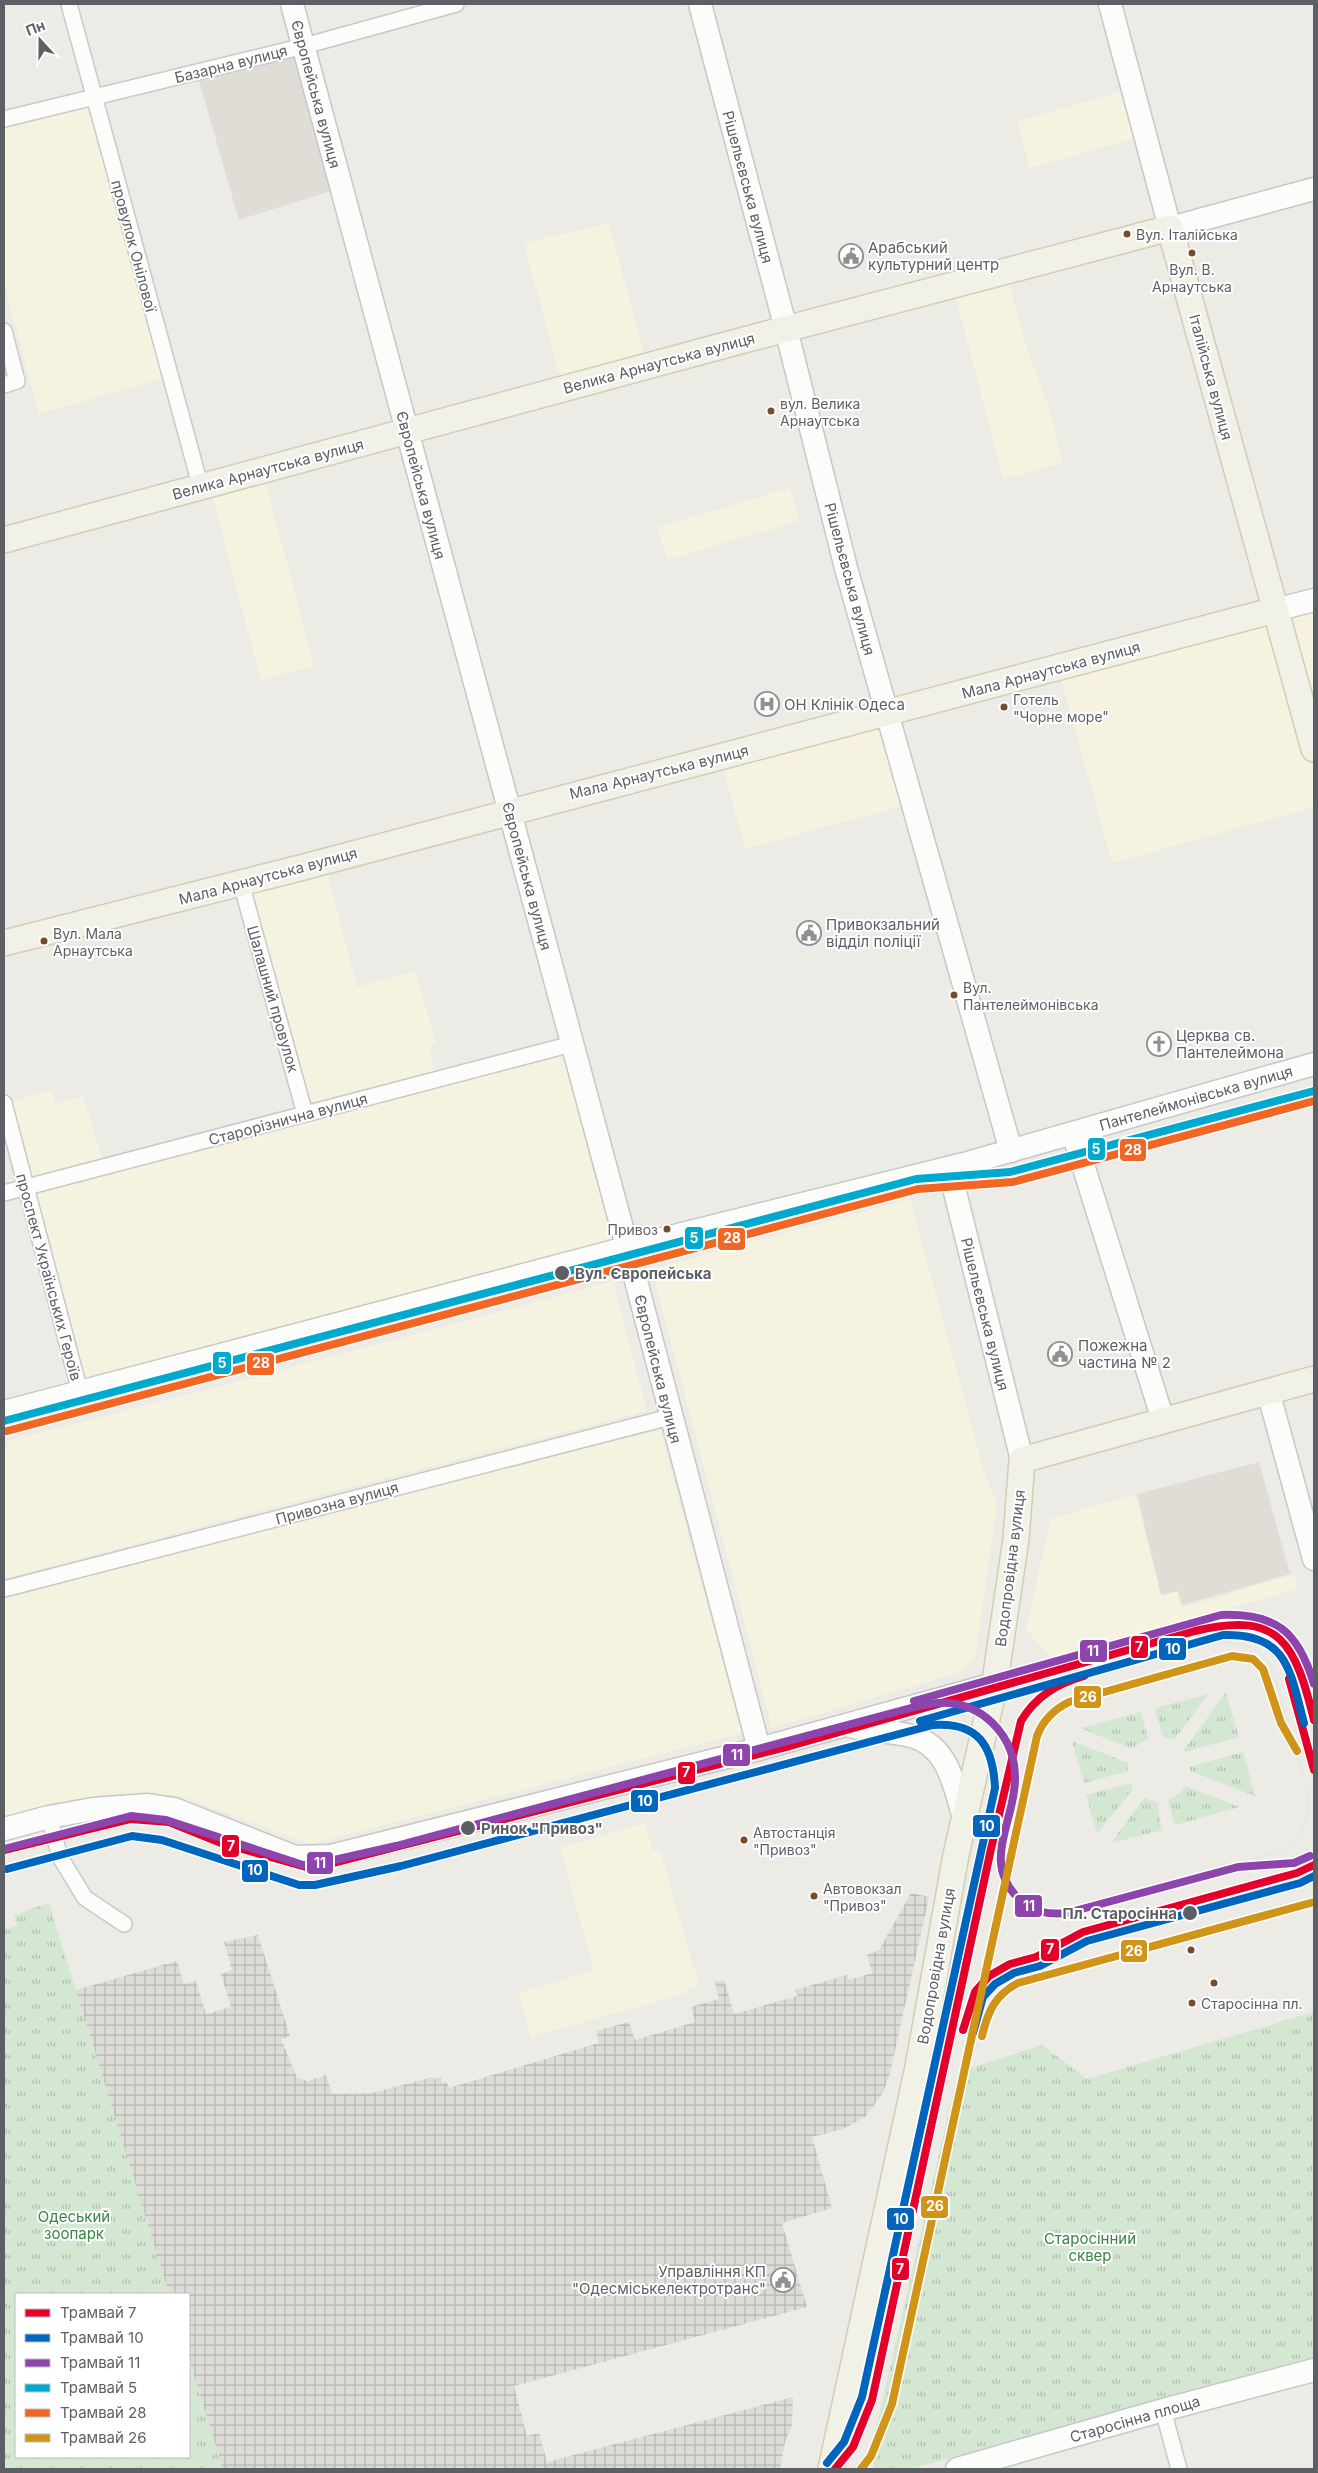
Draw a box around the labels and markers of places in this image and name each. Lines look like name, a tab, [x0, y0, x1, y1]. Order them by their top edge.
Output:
place label: Вул. Італійська	[1136, 226, 1238, 243]
marker: Вул. Італійська	[1122, 229, 1132, 239]
place label: Арабський культурний центр	[868, 238, 999, 274]
public building icon: Арабський культурний центр	[838, 243, 864, 269]
marker: Вул. В. Арнаутська	[1187, 248, 1197, 258]
place label: Вул. В. Арнаутська	[1152, 261, 1232, 295]
place label: вул. Велика Арнаутська	[780, 395, 860, 429]
marker: вул. Велика Арнаутська	[766, 406, 776, 416]
hospital icon: ОН Клінік Одеса	[754, 691, 780, 717]
place label: Готель "Чорне море"	[1013, 691, 1109, 725]
place label: ОН Клінік Одеса	[784, 695, 905, 714]
marker: Готель "Чорне море"	[999, 702, 1009, 712]
place label: Привокзальний відділ поліції	[826, 915, 940, 951]
public building icon: Привокзальний відділ поліції	[796, 920, 822, 946]
place label: Вул. Мала Арнаутська	[53, 925, 133, 959]
marker: Вул. Мала Арнаутська	[39, 936, 49, 946]
place label: Вул. Пантелеймонівська	[963, 979, 1099, 1013]
marker: Вул. Пантелеймонівська	[949, 990, 959, 1000]
place label: Церква св. Пантелеймона	[1176, 1026, 1284, 1062]
church icon: Церква св. Пантелеймона	[1146, 1031, 1172, 1057]
place label: Привоз	[608, 1221, 658, 1238]
marker: Привоз	[662, 1224, 672, 1234]
marker: Вул. Європейська	[553, 1264, 571, 1282]
place label: Вул. Європейська	[575, 1264, 711, 1283]
place label: Пожежна частина № 2	[1078, 1336, 1171, 1372]
public building icon: Пожежна частина № 2	[1047, 1341, 1073, 1367]
marker: Ринок "Привоз"	[459, 1819, 477, 1837]
place label: Ринок "Привоз"	[481, 1819, 603, 1838]
place label: Автостанція "Привоз"	[753, 1824, 835, 1858]
marker: Автостанція "Привоз"	[739, 1835, 749, 1845]
place label: Автовокзал "Привоз"	[823, 1880, 902, 1914]
marker: Автовокзал "Привоз"	[809, 1891, 819, 1901]
place label: Пл. Старосінна	[1062, 1904, 1177, 1923]
marker: Пл. Старосінна	[1181, 1904, 1199, 1922]
unlabelled marker	[1186, 1945, 1196, 1955]
unlabelled marker	[1209, 1978, 1219, 1988]
place label: Старосінна пл.	[1201, 1995, 1303, 2012]
marker: Старосінна пл.	[1187, 1998, 1197, 2008]
place label: Управління КП "Одесміськелектротранс"	[572, 2262, 766, 2298]
public building icon: Управління КП "Одесміськелектротранс"	[770, 2267, 796, 2293]

